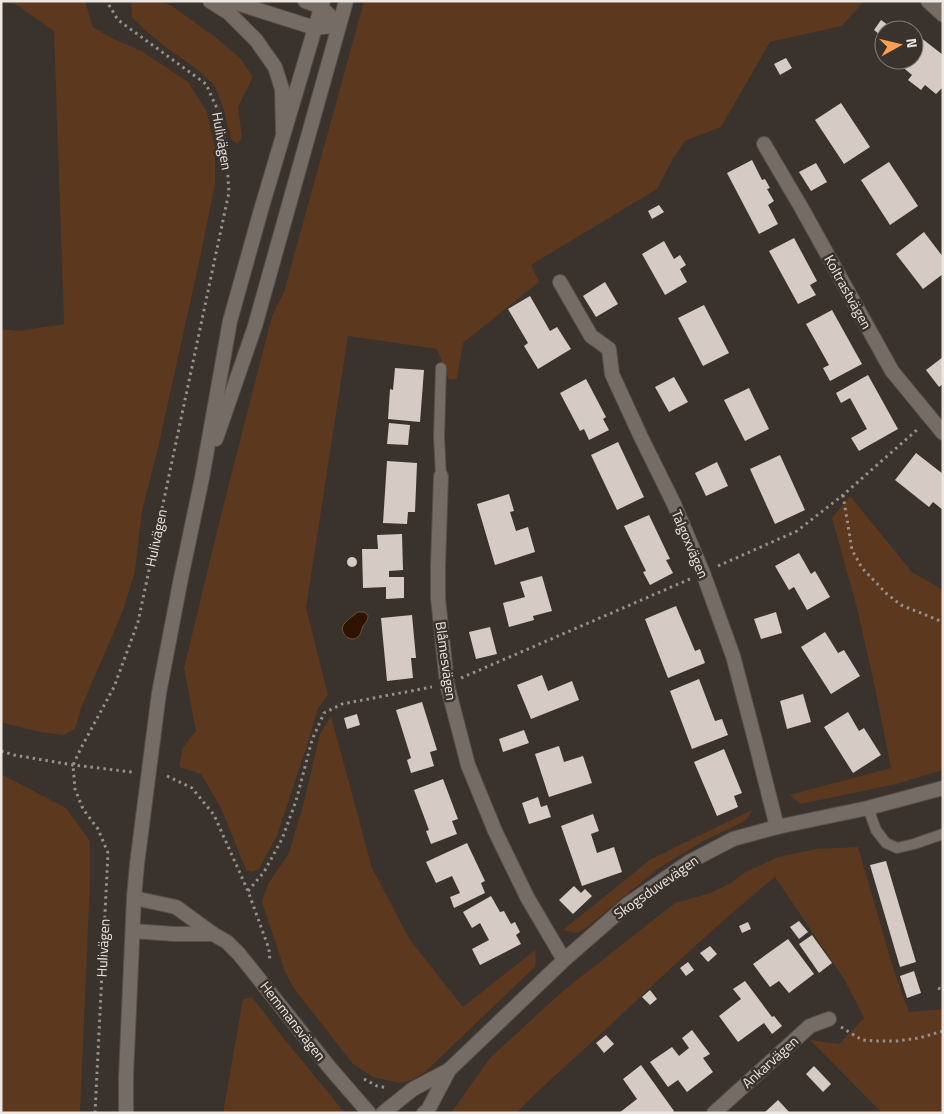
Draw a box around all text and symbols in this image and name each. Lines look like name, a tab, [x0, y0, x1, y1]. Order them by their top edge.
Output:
north arrow	[874, 20, 924, 70]
text: N	[901, 37, 923, 49]
street label: Hulivägen	[207, 110, 238, 172]
street label: Koltrastvägen	[819, 251, 877, 333]
street label: Talgoxvägen	[667, 506, 714, 581]
street label: Hulivägen	[139, 507, 172, 569]
street label: Blåmesvägen	[431, 620, 462, 702]
street label: Skogsduvevägen	[609, 850, 702, 924]
street label: Hulivägen	[90, 918, 115, 978]
street label: Hemmansvägen	[255, 976, 331, 1065]
street label: Ankarvägen	[737, 1030, 803, 1093]

